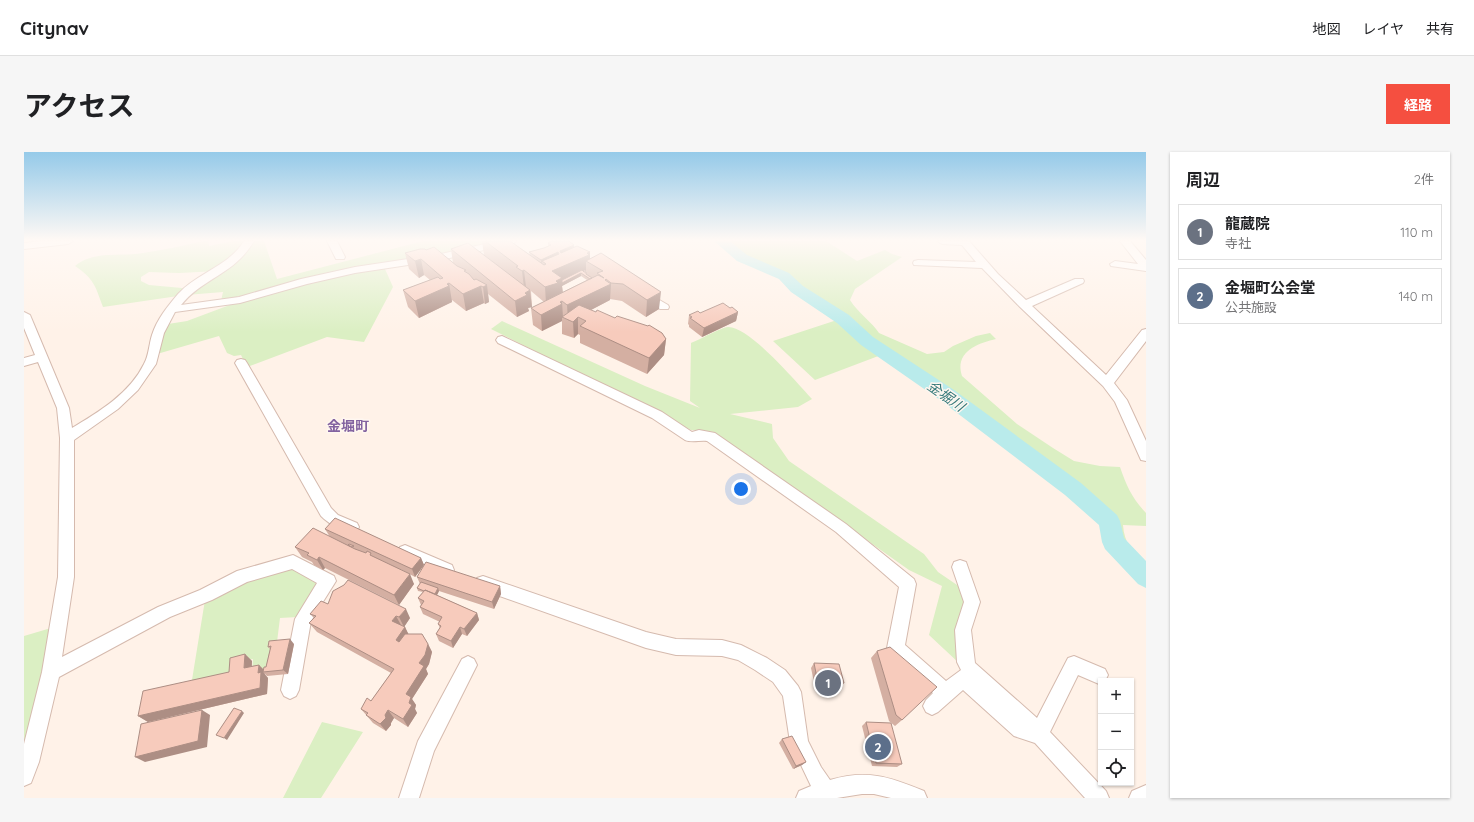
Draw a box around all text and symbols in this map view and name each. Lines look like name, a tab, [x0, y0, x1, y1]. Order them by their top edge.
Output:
text: Citynav	[20, 16, 89, 40]
text: 地図	[1312, 20, 1340, 38]
text: レイヤ	[1362, 20, 1404, 38]
text: 共有	[1426, 20, 1454, 38]
button: 経路	[1386, 84, 1450, 124]
text: アクセス	[24, 88, 135, 123]
text: 周辺	[1186, 169, 1220, 190]
text: 2件	[1414, 171, 1434, 187]
text: 龍蔵院	[1225, 214, 1270, 233]
text: 1	[1197, 224, 1203, 240]
text: 110 m	[1400, 224, 1433, 240]
text: 寺社	[1225, 235, 1251, 251]
text: 金堀町公会堂	[1225, 278, 1315, 297]
text: 2	[1196, 288, 1204, 304]
text: 140 m	[1398, 288, 1433, 304]
text: 公共施設	[1225, 299, 1277, 315]
water label: 金堀川	[924, 377, 970, 417]
district label: 金堀町	[327, 417, 369, 435]
your location	[731, 479, 751, 499]
pin: 1	[815, 668, 841, 698]
map controls	[1098, 678, 1134, 786]
button: +	[1098, 678, 1134, 714]
button: −	[1098, 714, 1134, 750]
pin: 2	[865, 732, 891, 762]
button: locate	[1098, 750, 1134, 786]

